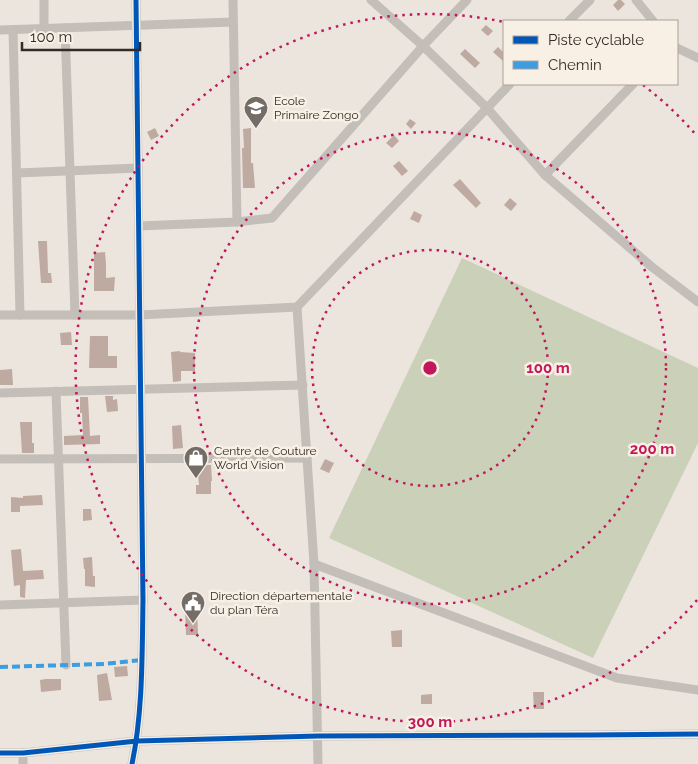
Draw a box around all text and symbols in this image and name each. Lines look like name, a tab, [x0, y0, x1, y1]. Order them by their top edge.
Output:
scale bar	[22, 20, 140, 52]
legend	[503, 20, 678, 85]
text: 100 m	[30, 28, 72, 46]
text: Piste cyclable	[548, 31, 644, 49]
text: Chemin	[548, 56, 602, 74]
place label: Ecole Primaire Zongo	[274, 94, 359, 122]
school or university icon: Ecole Primaire Zongo	[243, 95, 269, 129]
centre of rings	[421, 359, 439, 377]
text: 100 m	[526, 359, 570, 377]
text: 200 m	[630, 440, 674, 458]
place label: Centre de Couture World Vision	[214, 444, 317, 472]
shop icon: Centre de Couture World Vision	[183, 445, 209, 479]
place label: Direction départementale du plan Téra	[210, 589, 352, 617]
public building icon: Direction départementale du plan Téra	[180, 590, 206, 624]
text: 300 m	[408, 713, 452, 731]

